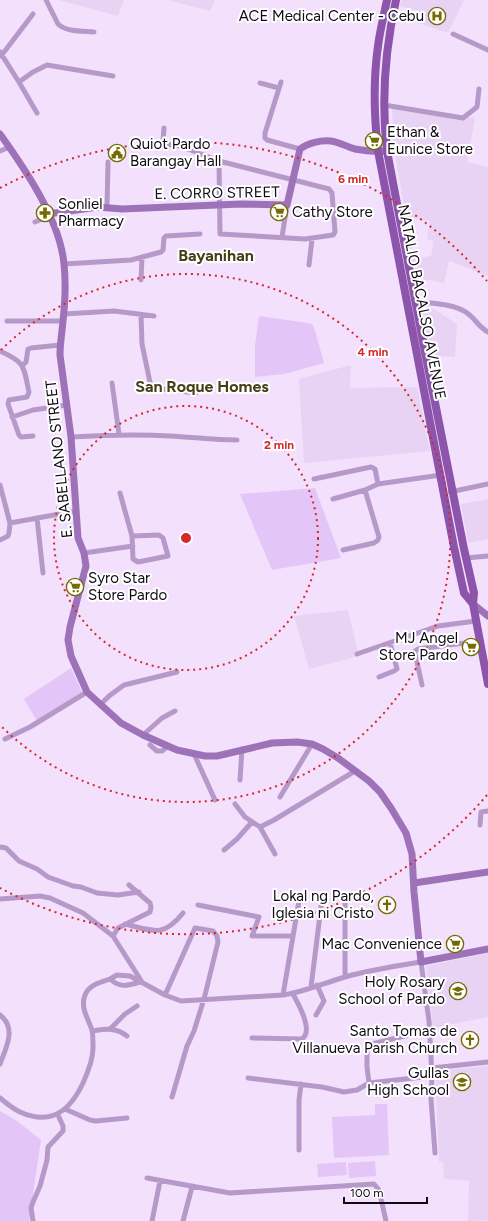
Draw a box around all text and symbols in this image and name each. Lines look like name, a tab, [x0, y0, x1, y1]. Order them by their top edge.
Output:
hospital icon: ACE Medical Center - Cebu	[427, 6, 447, 26]
place label: ACE Medical Center - Cebu	[239, 7, 424, 25]
place label: Ethan & Eunice Store	[387, 123, 473, 158]
supermarket icon: Ethan & Eunice Store	[364, 131, 384, 151]
place label: Quiot Pardo Barangay Hall	[130, 135, 221, 170]
public building icon: Quiot Pardo Barangay Hall	[107, 143, 127, 163]
text: 6 min	[338, 172, 368, 186]
street label: E. CORRO STREET	[154, 183, 280, 203]
place label: Sonliel Pharmacy	[58, 195, 124, 230]
supermarket icon: Cathy Store	[269, 202, 289, 222]
pharmacy icon: Sonliel Pharmacy	[35, 203, 55, 223]
place label: Cathy Store	[292, 203, 373, 221]
street label: NATALIO BACALSO AVENUE	[394, 203, 450, 401]
district label: Bayanihan	[178, 246, 254, 265]
text: 4 min	[358, 345, 389, 359]
district label: San Roque Homes	[135, 377, 269, 396]
street label: E. SABELLANO STREET	[42, 378, 76, 539]
text: 2 min	[264, 438, 294, 452]
centre of rings	[179, 531, 193, 545]
place label: Syro Star Store Pardo	[88, 569, 168, 604]
supermarket icon: Syro Star Store Pardo	[65, 577, 85, 597]
place label: MJ Angel Store Pardo	[379, 629, 458, 664]
supermarket icon: MJ Angel Store Pardo	[461, 637, 481, 657]
place label: Lokal ng Pardo, Iglesia ni Cristo	[272, 887, 374, 922]
church icon: Lokal ng Pardo, Iglesia ni Cristo	[377, 895, 397, 915]
supermarket icon: Mac Convenience	[445, 934, 465, 954]
place label: Mac Convenience	[322, 935, 442, 953]
place label: Holy Rosary School of Pardo	[338, 973, 445, 1008]
school or university icon: Holy Rosary School of Pardo	[448, 981, 468, 1001]
place label: Santo Tomas de Villanueva Parish Church	[292, 1022, 457, 1057]
church icon: Santo Tomas de Villanueva Parish Church	[460, 1030, 480, 1050]
place label: Gullas High School	[367, 1064, 449, 1099]
school or university icon: Gullas High School	[452, 1072, 472, 1092]
scale bar	[344, 1179, 427, 1205]
text: 100 m	[350, 1186, 384, 1200]

